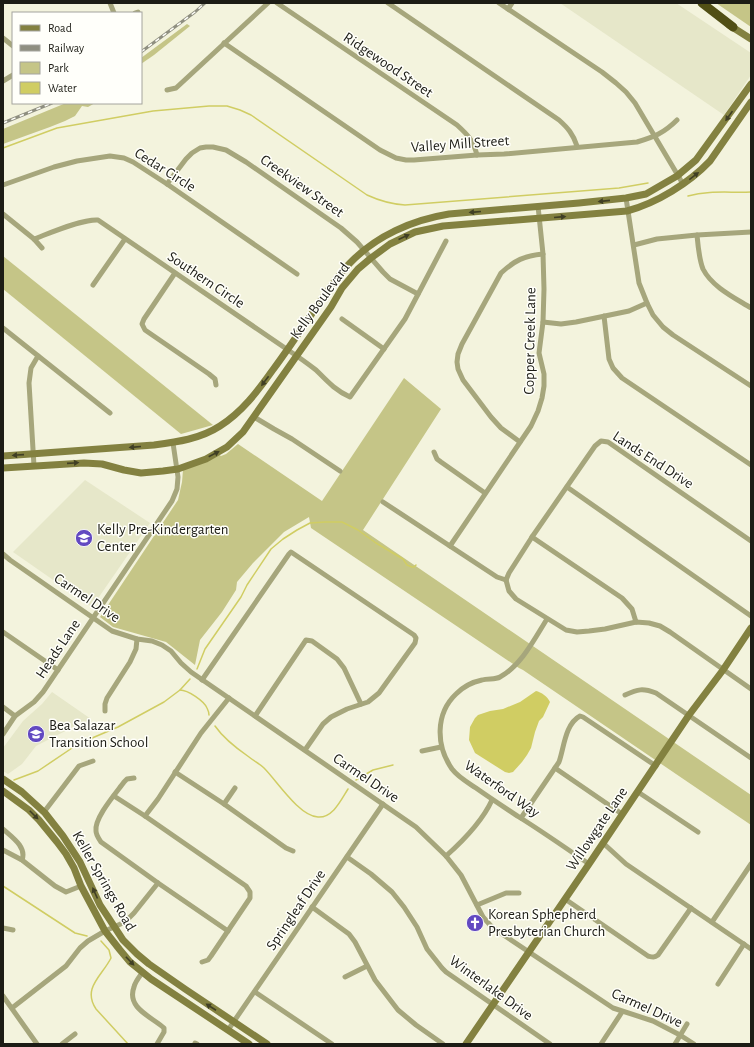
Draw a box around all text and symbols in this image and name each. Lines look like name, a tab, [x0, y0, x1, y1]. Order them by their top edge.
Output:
legend	[12, 12, 142, 104]
text: Road	[48, 22, 72, 34]
street label: Ridgewood Street	[341, 30, 436, 100]
text: Railway	[48, 42, 84, 55]
text: Park	[48, 62, 69, 74]
text: Water	[48, 82, 77, 94]
one-way arrow	[725, 111, 733, 121]
street label: Valley Mill Street	[410, 133, 510, 155]
street label: Cedar Circle	[132, 145, 198, 195]
street label: Creekview Street	[258, 152, 347, 220]
one-way arrow	[689, 171, 700, 180]
one-way arrow	[598, 197, 610, 204]
one-way arrow	[469, 209, 481, 215]
one-way arrow	[554, 214, 566, 220]
one-way arrow	[398, 234, 409, 240]
street label: Southern Circle	[165, 249, 247, 311]
street label: Kelly Boulevard	[287, 260, 353, 342]
street label: Copper Creek Lane	[522, 287, 538, 395]
one-way arrow	[261, 376, 269, 387]
street label: Lands End Drive	[610, 428, 696, 492]
one-way arrow	[129, 444, 141, 450]
one-way arrow	[12, 451, 24, 458]
one-way arrow	[208, 451, 220, 457]
one-way arrow	[67, 460, 79, 467]
place label: Kelly Pre-Kindergarten Center	[97, 522, 229, 554]
school or university icon: Kelly Pre-Kindergarten Center	[74, 528, 94, 548]
street label: Carmel Drive	[51, 571, 123, 625]
street label: Heads Lane	[33, 617, 83, 681]
place label: Bea Salazar Transition School	[49, 718, 148, 750]
school or university icon: Bea Salazar Transition School	[26, 724, 46, 744]
street label: Carmel Drive	[330, 751, 402, 805]
street label: Waterford Way	[462, 758, 543, 821]
street label: Willowgate Lane	[564, 785, 630, 873]
one-way arrow	[29, 810, 39, 820]
street label: Keller Springs Road	[69, 829, 139, 934]
street label: Springleaf Drive	[264, 867, 328, 953]
one-way arrow	[92, 888, 98, 899]
place label: Korean Sphepherd Presbyterian Church	[488, 907, 605, 939]
church icon: Korean Sphepherd Presbyterian Church	[465, 913, 485, 933]
street label: Winterlake Drive	[447, 953, 535, 1023]
one-way arrow	[125, 956, 135, 966]
street label: Carmel Drive	[609, 986, 685, 1030]
one-way arrow	[206, 1003, 217, 1011]

